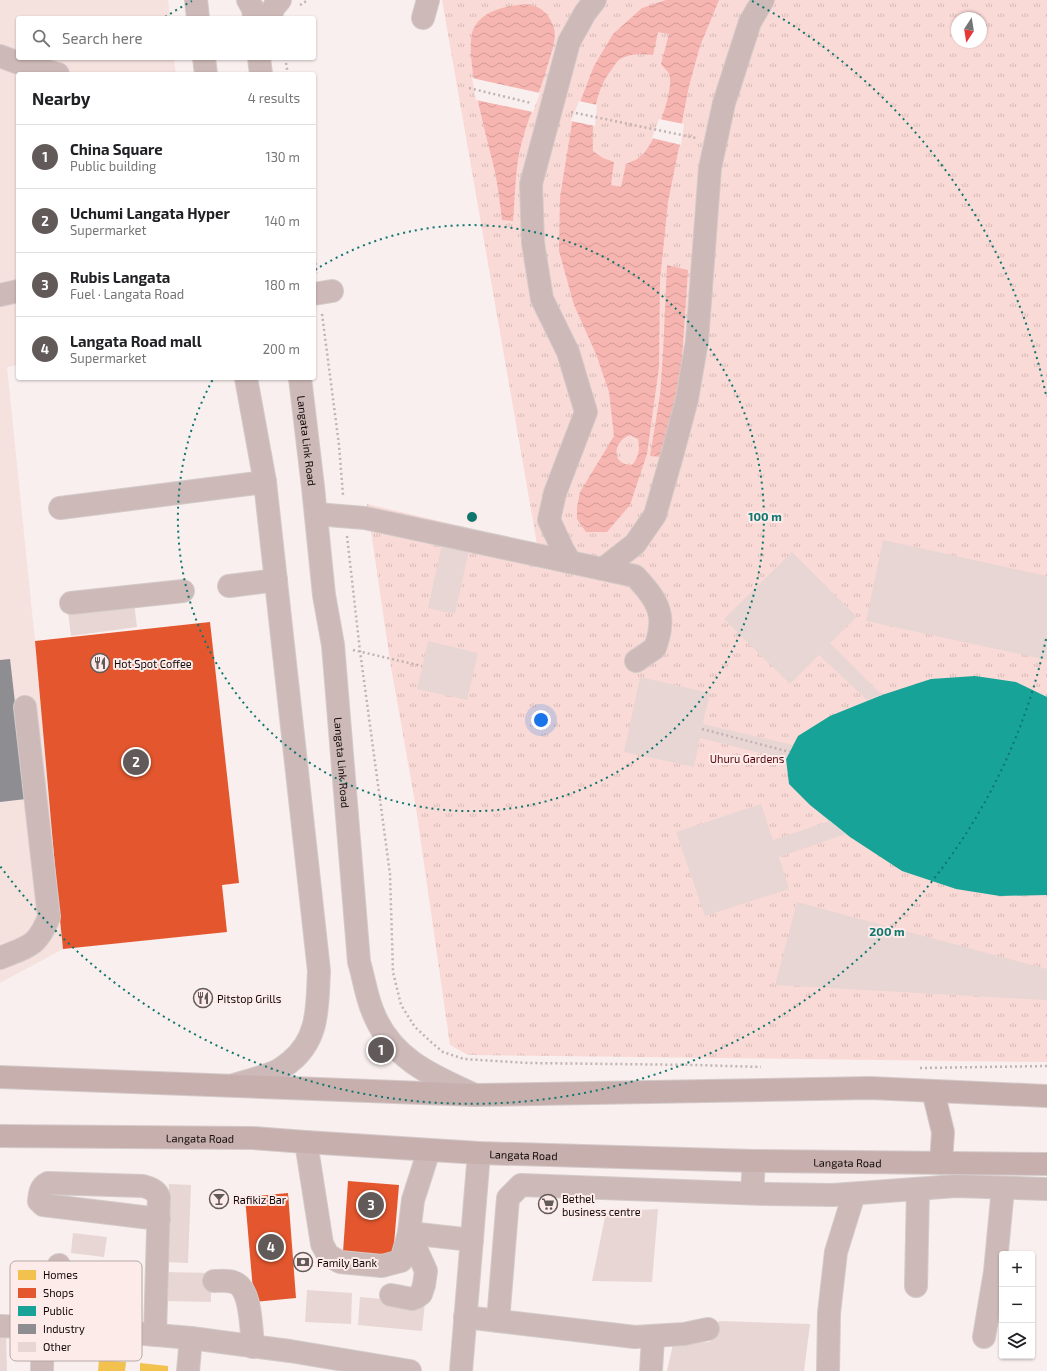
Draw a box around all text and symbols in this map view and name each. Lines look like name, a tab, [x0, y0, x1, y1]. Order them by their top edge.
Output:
north arrow	[951, 12, 987, 48]
search box	[16, 16, 316, 60]
icon: search	[30, 27, 52, 49]
text: Search here	[62, 29, 143, 47]
text: Nearby	[32, 88, 90, 108]
text: 4 results	[248, 90, 300, 106]
text: China Square	[70, 140, 163, 158]
text: 1	[42, 149, 48, 165]
text: 130 m	[265, 149, 300, 165]
text: Public building	[70, 158, 156, 174]
text: Uchumi Langata Hyper	[70, 204, 230, 222]
text: 2	[41, 213, 49, 229]
text: 140 m	[265, 213, 300, 229]
text: Supermarket	[70, 222, 147, 238]
text: Rubis Langata	[70, 268, 170, 286]
text: 3	[41, 277, 49, 293]
text: 180 m	[265, 277, 300, 293]
text: Fuel · Langata Road	[70, 286, 184, 302]
text: Langata Road mall	[70, 332, 202, 350]
text: 4	[41, 341, 49, 357]
text: 200 m	[263, 341, 300, 357]
text: Supermarket	[70, 350, 147, 366]
street label: Langata Link Road	[296, 395, 319, 487]
text: 100 m	[748, 509, 782, 523]
centre of rings	[465, 510, 479, 524]
restaurant icon: Hot Spot Coffee	[89, 652, 111, 674]
place label: Hot Spot Coffee	[114, 657, 192, 670]
your location	[531, 710, 551, 730]
street label: Langata Link Road	[332, 717, 353, 808]
pin: 2	[123, 747, 149, 777]
park label: Uhuru Gardens	[710, 752, 785, 765]
text: 200 m	[869, 924, 905, 938]
restaurant icon: Pitstop Grills	[192, 987, 214, 1009]
place label: Pitstop Grills	[217, 992, 282, 1005]
pin: 1	[368, 1035, 394, 1065]
street label: Langata Road	[166, 1131, 234, 1144]
street label: Langata Road	[489, 1147, 558, 1162]
street label: Langata Road	[813, 1155, 882, 1169]
bar icon: Rafikiz Bar	[208, 1188, 230, 1210]
pin: 3	[358, 1190, 384, 1220]
place label: Bethel business centre	[562, 1192, 641, 1218]
place label: Rafikiz Bar	[233, 1193, 287, 1206]
supermarket icon: Bethel business centre	[537, 1193, 559, 1215]
pin: 4	[258, 1232, 284, 1262]
bank icon: Family Bank	[292, 1251, 314, 1273]
map controls	[999, 1251, 1035, 1359]
button: +	[999, 1251, 1035, 1287]
place label: Family Bank	[317, 1256, 377, 1269]
legend	[10, 1261, 142, 1361]
text: Homes	[43, 1268, 78, 1281]
text: Shops	[43, 1286, 74, 1299]
button: −	[999, 1287, 1035, 1323]
text: Public	[43, 1304, 73, 1317]
text: Industry	[43, 1322, 85, 1335]
button: layers	[999, 1323, 1035, 1359]
text: Other	[43, 1340, 72, 1353]

